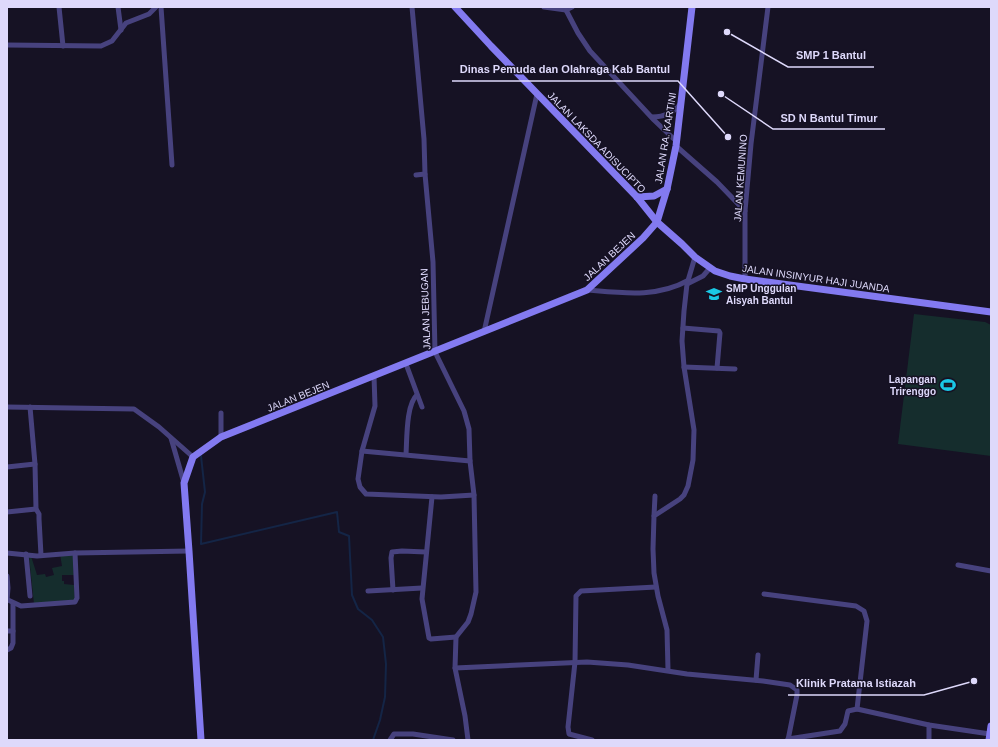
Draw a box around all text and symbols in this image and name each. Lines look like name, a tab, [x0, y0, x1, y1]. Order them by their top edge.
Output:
callout: SMP 1 Bantul	[788, 44, 874, 67]
text: SMP 1 Bantul	[796, 49, 866, 61]
callout: Dinas Pemuda dan Olahraga Kab Bantul	[452, 58, 678, 81]
text: Dinas Pemuda dan Olahraga Kab Bantul	[460, 63, 670, 75]
street label: JALAN LAKSDA ADISUCIPTO	[545, 90, 648, 195]
street label: JALAN RA. KARTINI	[653, 91, 678, 185]
callout: SD N Bantul Timur	[773, 106, 885, 129]
text: SD N Bantul Timur	[781, 112, 878, 124]
street label: JALAN KEMUNINO	[732, 134, 749, 222]
street label: JALAN BEJEN	[581, 230, 637, 283]
street label: JALAN INSINYUR HAJI JUANDA	[741, 263, 891, 294]
street label: JALAN JEBUGAN	[419, 268, 432, 350]
place label: SMP Unggulan Aisyah Bantul	[726, 283, 796, 306]
school or university icon: SMP Unggulan Aisyah Bantul	[705, 285, 723, 303]
place label: Lapangan Trirenggo	[889, 374, 936, 397]
sports icon: Lapangan Trirenggo	[939, 376, 957, 394]
street label: JALAN BEJEN	[265, 379, 331, 414]
callout: Klinik Pratama Istiazah	[788, 672, 924, 695]
text: Klinik Pratama Istiazah	[796, 677, 916, 689]

